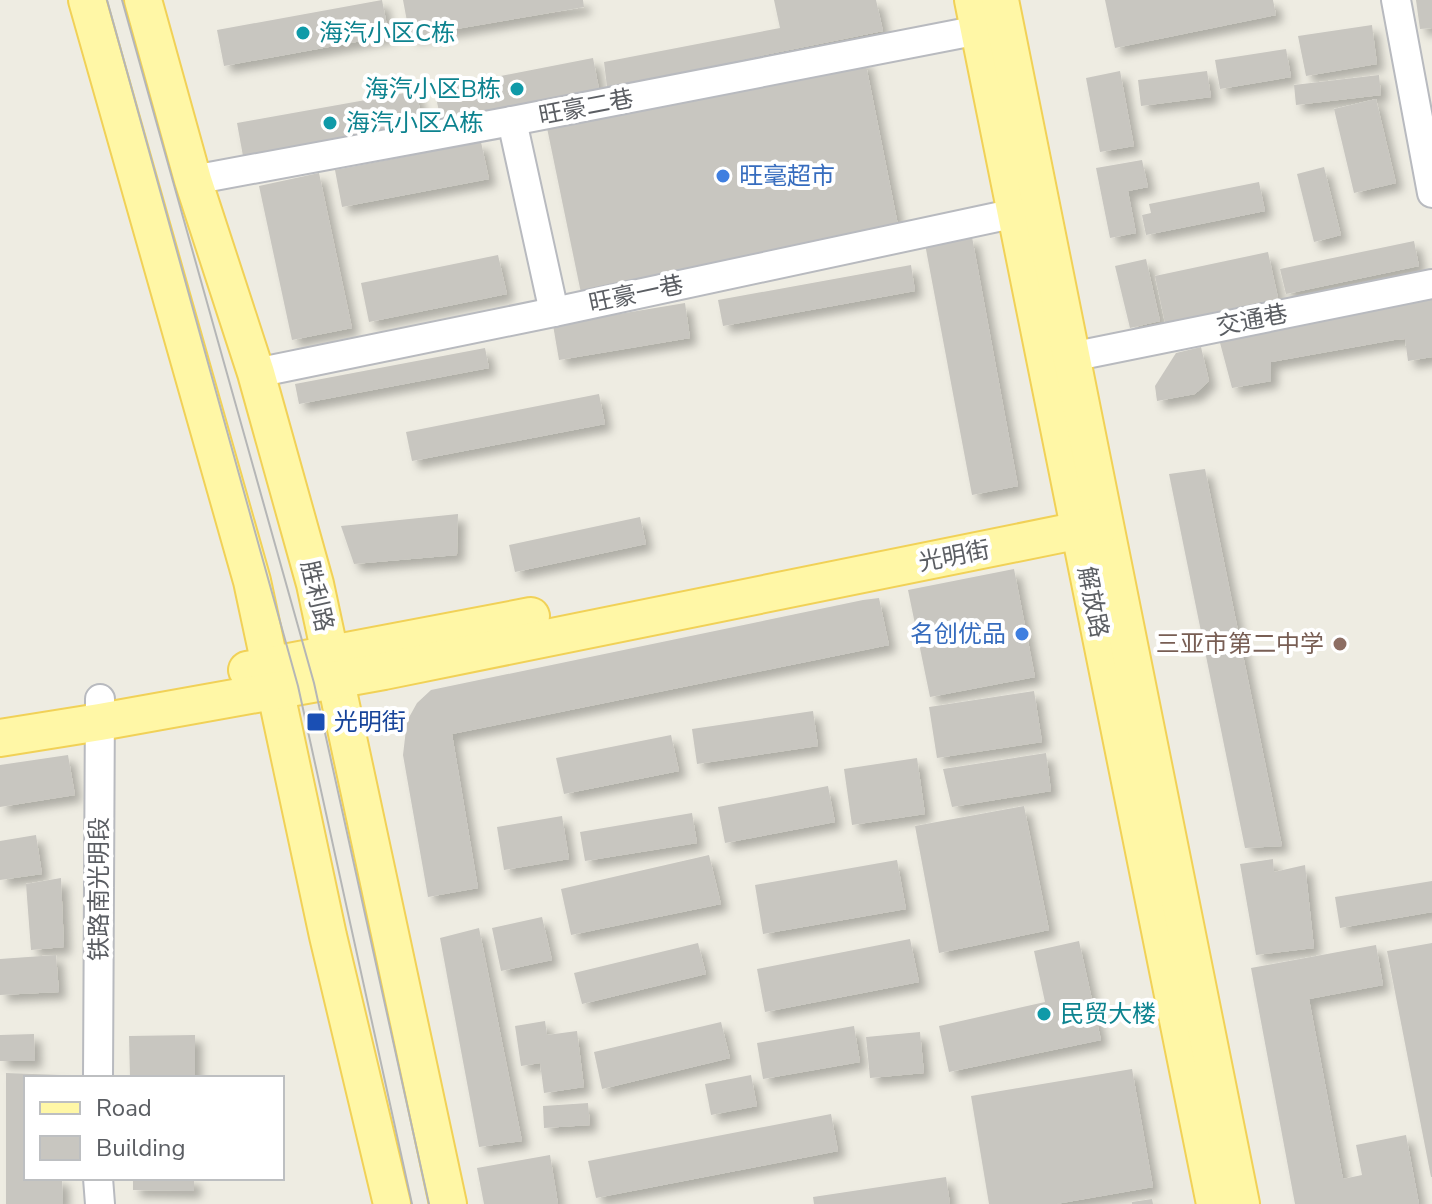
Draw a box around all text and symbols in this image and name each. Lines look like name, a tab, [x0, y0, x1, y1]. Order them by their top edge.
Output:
place label: 海汽小区C栋	[319, 17, 455, 49]
marker: 海汽小区C栋	[294, 24, 312, 42]
place label: 海汽小区B栋	[365, 73, 501, 105]
marker: 海汽小区B栋	[508, 80, 526, 98]
street label: 旺豪二巷	[536, 82, 636, 132]
place label: 海汽小区A栋	[346, 107, 484, 139]
marker: 海汽小区A栋	[321, 114, 339, 132]
place label: 旺毫超市	[739, 160, 835, 192]
marker: 旺毫超市	[714, 167, 732, 185]
street label: 旺豪一巷	[586, 268, 686, 320]
street label: 交通巷	[1214, 297, 1290, 343]
street label: 光明街	[916, 533, 992, 579]
street label: 胜利路	[293, 557, 341, 635]
street label: 解放路	[1070, 564, 1116, 640]
place label: 名创优品	[910, 618, 1006, 650]
marker: 名创优品	[1013, 625, 1031, 643]
place label: 三亚市第二中学	[1156, 628, 1324, 660]
marker: 三亚市第二中学	[1331, 635, 1349, 653]
place label: 光明街	[334, 706, 406, 738]
marker: 光明街	[305, 711, 327, 733]
street label: 铁路南光明段	[83, 817, 115, 961]
place label: 民贸大楼	[1060, 998, 1156, 1030]
marker: 民贸大楼	[1035, 1005, 1053, 1023]
legend	[24, 1076, 284, 1180]
text: Road	[96, 1092, 152, 1124]
text: Building	[96, 1132, 186, 1164]

